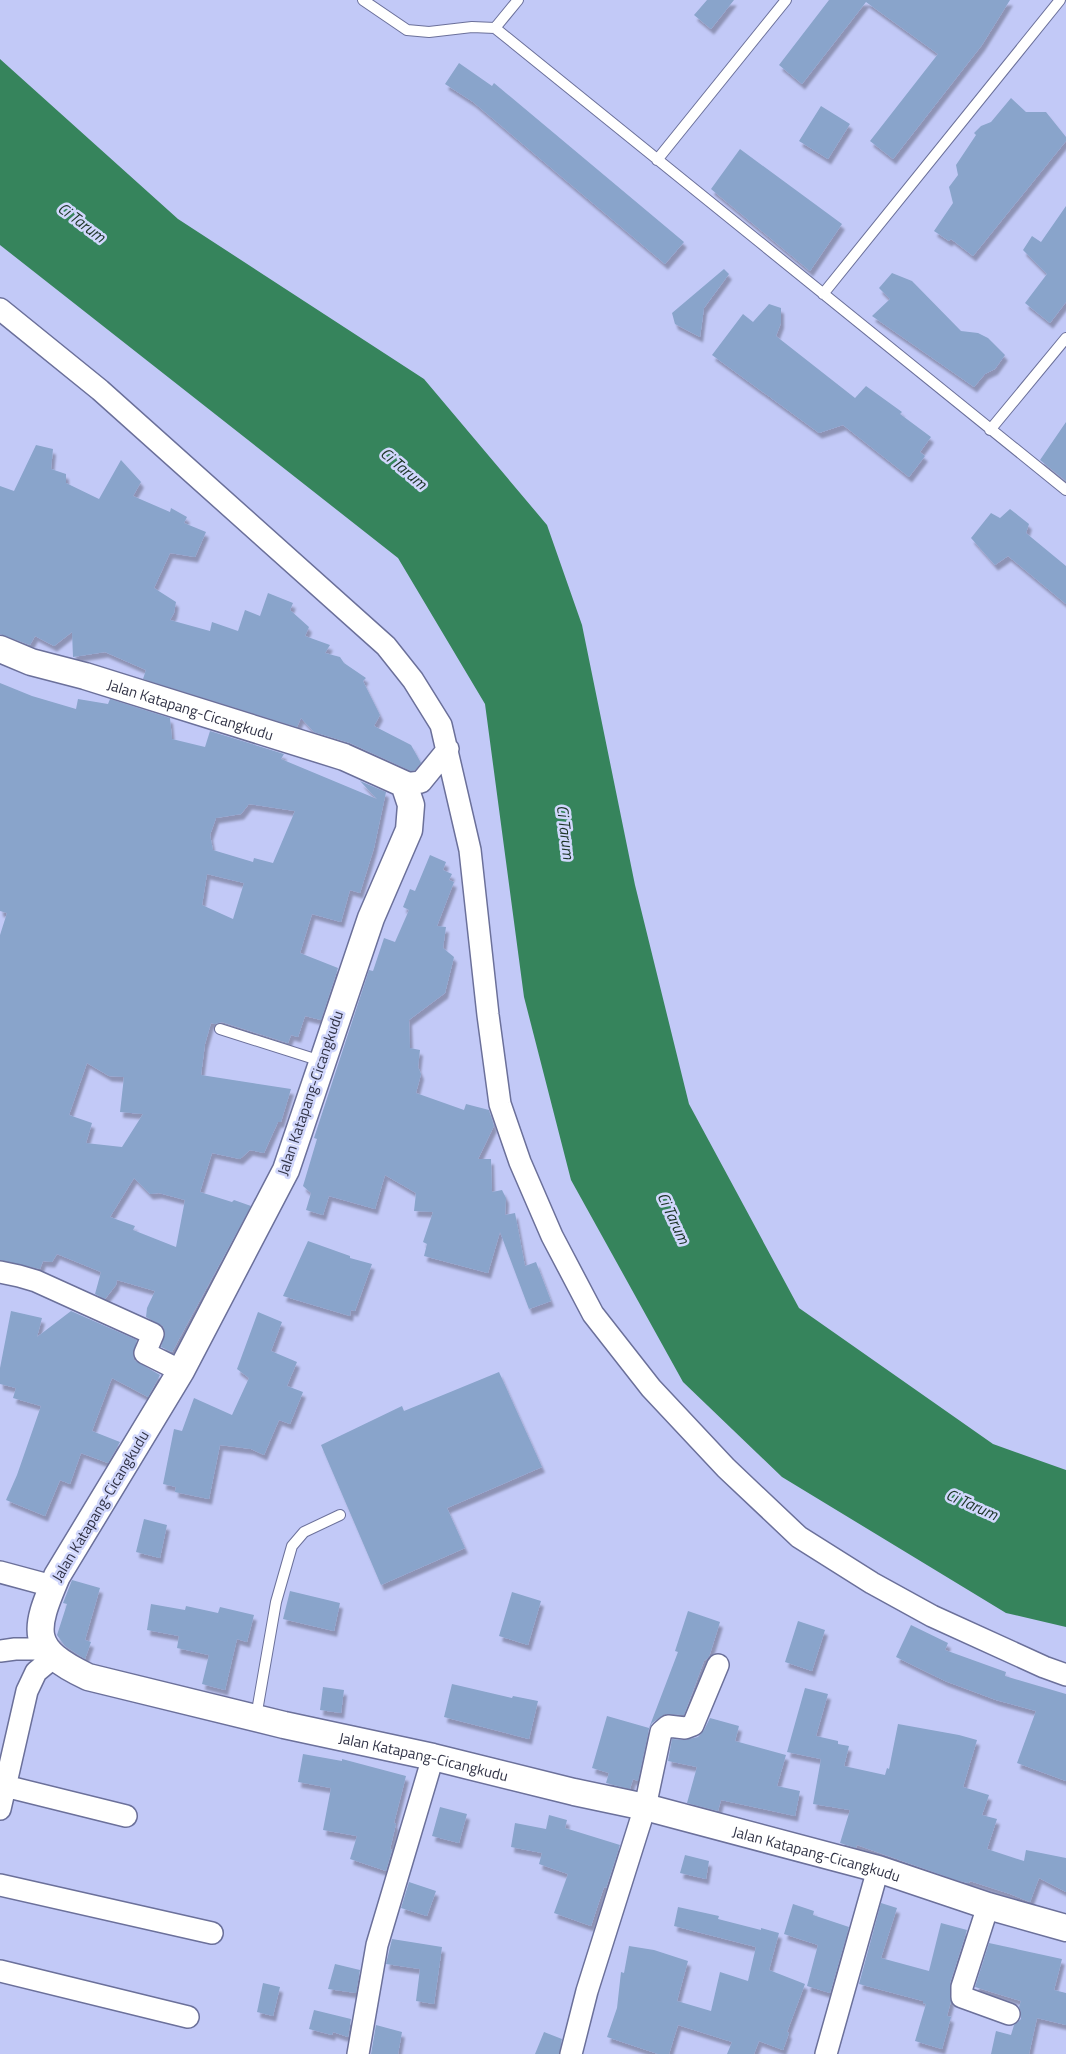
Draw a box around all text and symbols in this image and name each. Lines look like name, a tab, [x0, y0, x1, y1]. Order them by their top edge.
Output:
water label: Ci Tarum	[53, 196, 111, 248]
water label: Ci Tarum	[375, 441, 433, 495]
street label: Jalan Katapang-Cicangkudu	[105, 672, 277, 746]
water label: Ci Tarum	[551, 803, 581, 861]
street label: Jalan Katapang-Cicangkudu	[271, 1008, 349, 1178]
water label: Ci Tarum	[652, 1188, 697, 1248]
street label: Jalan Katapang-Cicangkudu	[46, 1426, 154, 1586]
water label: Ci Tarum	[942, 1482, 1002, 1526]
street label: Jalan Katapang-Cicangkudu	[337, 1726, 511, 1787]
street label: Jalan Katapang-Cicangkudu	[730, 1819, 904, 1887]

